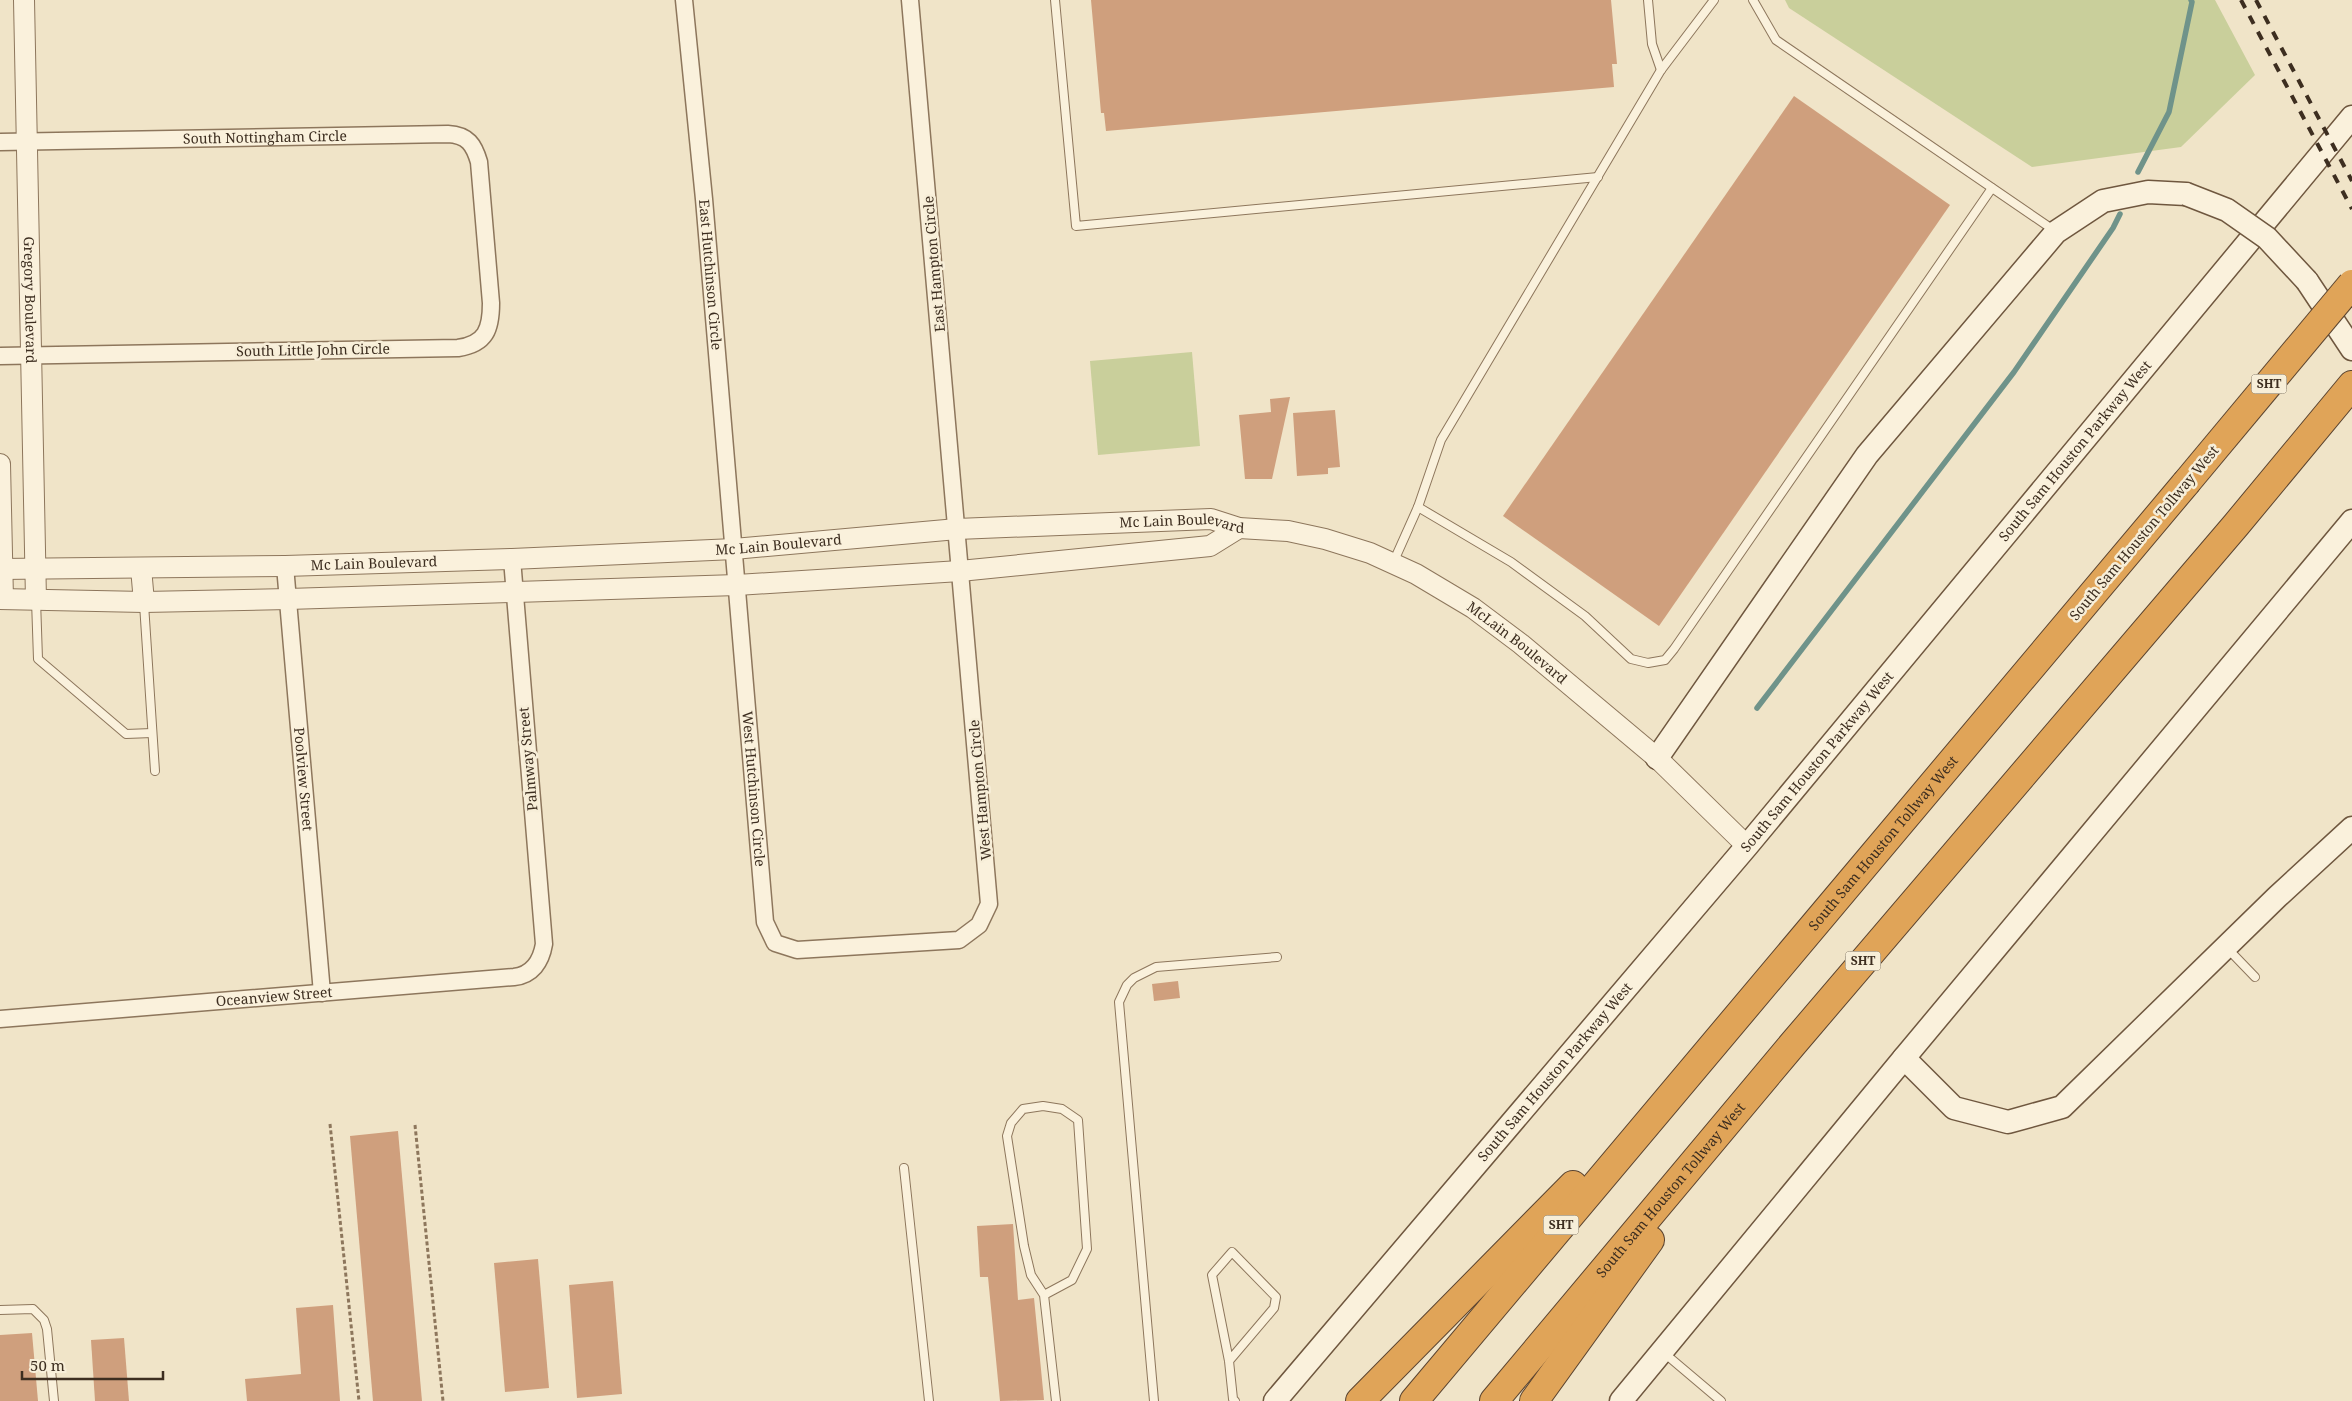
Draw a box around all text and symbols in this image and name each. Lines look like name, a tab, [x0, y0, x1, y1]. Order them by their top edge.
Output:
street label: South Nottingham Circle	[183, 126, 347, 148]
street label: East Hampton Circle	[918, 195, 949, 333]
street label: East Hutchinson Circle	[695, 199, 727, 351]
street label: Gregory Boulevard	[20, 236, 41, 364]
street label: South Little John Circle	[236, 339, 390, 360]
street label: South Sam Houston Parkway West	[1994, 356, 2155, 545]
road number: SHT	[2252, 374, 2286, 394]
street label: South Sam Houston Tollway West	[2065, 441, 2223, 624]
street label: Mc Lain Boulevard	[1119, 509, 1245, 537]
street label: Mc Lain Boulevard	[715, 529, 843, 559]
street label: Mc Lain Boulevard	[310, 551, 438, 574]
street label: McLain Boulevard	[1463, 597, 1572, 688]
street label: South Sam Houston Parkway West	[1736, 667, 1897, 856]
street label: Palmway Street	[513, 706, 542, 812]
street label: West Hutchinson Circle	[738, 710, 770, 867]
street label: West Hampton Circle	[964, 719, 995, 861]
street label: Poolview Street	[290, 727, 318, 832]
street label: South Sam Houston Tollway West	[1804, 751, 1962, 934]
road number: SHT	[1846, 951, 1880, 970]
street label: South Sam Houston Parkway West	[1473, 978, 1636, 1165]
street label: Oceanview Street	[215, 982, 333, 1010]
street label: South Sam Houston Tollway West	[1591, 1098, 1749, 1281]
road number: SHT	[1544, 1216, 1578, 1234]
scale bar	[22, 1348, 164, 1380]
text: 50 m	[30, 1355, 65, 1375]

